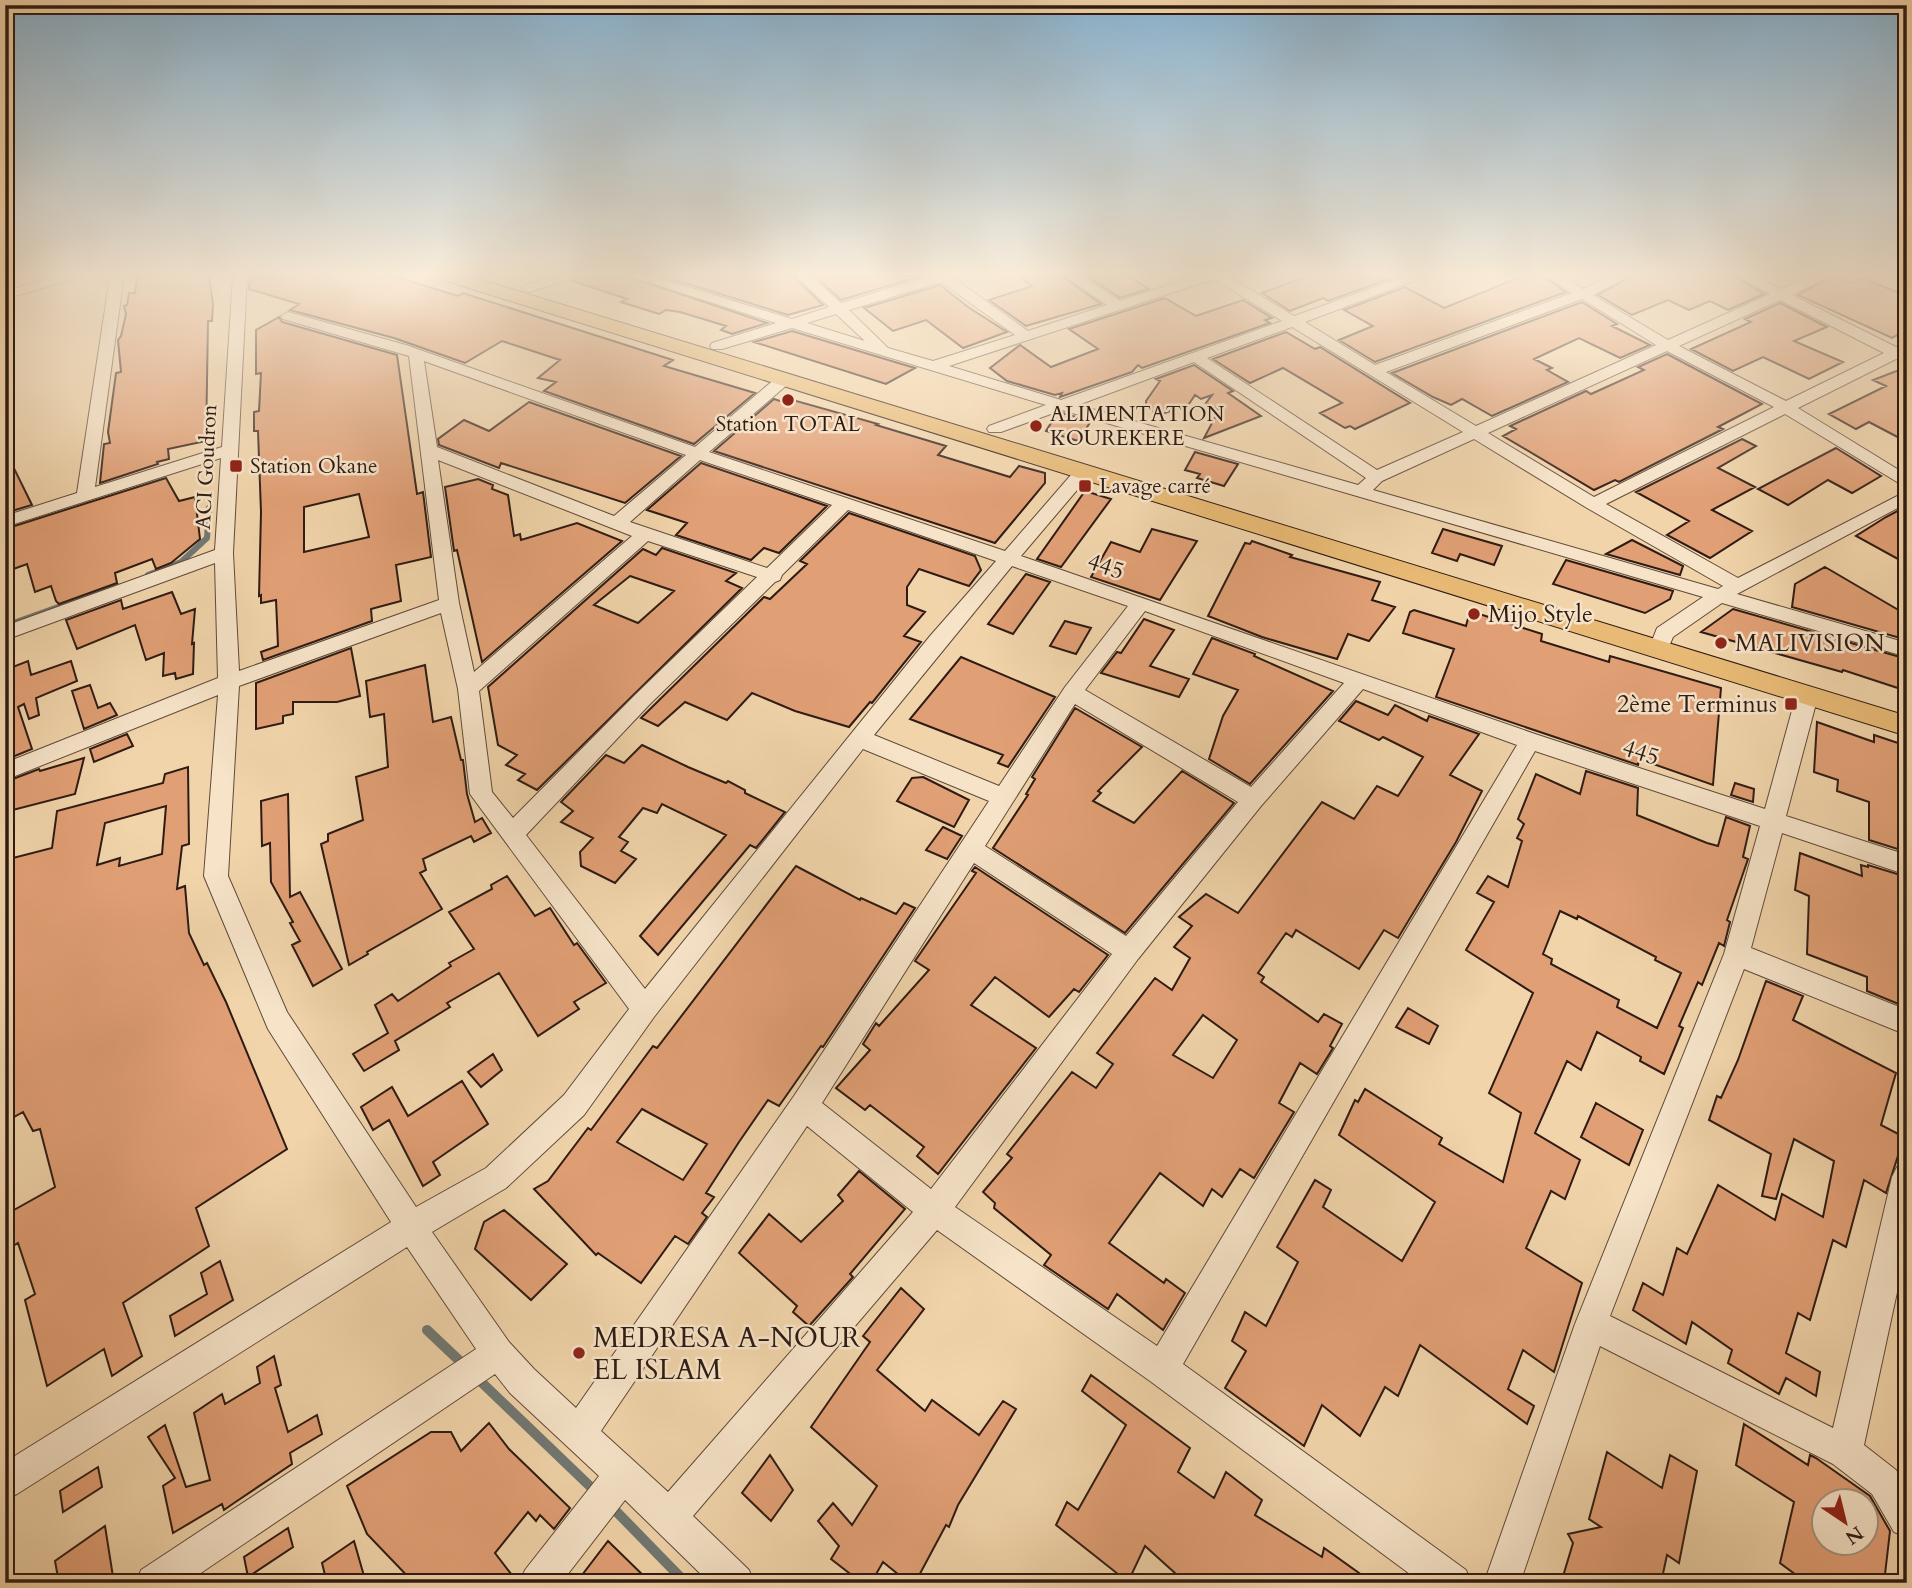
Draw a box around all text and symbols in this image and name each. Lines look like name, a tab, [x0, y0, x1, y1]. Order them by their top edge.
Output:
marker: Station TOTAL	[780, 392, 796, 408]
place label: ALIMENTATION KOUREKERE	[1050, 400, 1225, 453]
street label: ACI Goudron	[189, 404, 224, 530]
place label: Station TOTAL	[716, 410, 860, 439]
marker: ALIMENTATION KOUREKERE	[1028, 418, 1044, 434]
place label: Station Okane	[250, 452, 378, 481]
marker: Station Okane	[228, 458, 244, 474]
place label: Lavage carré	[1099, 472, 1211, 501]
marker: Lavage carré	[1077, 478, 1093, 494]
street label: 445	[1083, 545, 1129, 588]
place label: Mijo Style	[1488, 598, 1593, 631]
marker: Mijo Style	[1466, 606, 1482, 622]
place label: MALIVISION	[1735, 627, 1885, 660]
marker: MALIVISION	[1713, 635, 1729, 651]
place label: 2ème Terminus	[1617, 688, 1777, 721]
marker: 2ème Terminus	[1783, 696, 1799, 712]
street label: 445	[1618, 731, 1663, 774]
place label: MEDRESA A-NOUR EL ISLAM	[593, 1319, 861, 1389]
marker: MEDRESA A-NOUR EL ISLAM	[571, 1345, 587, 1361]
north arrow	[1811, 1486, 1881, 1556]
text: N	[1840, 1520, 1868, 1551]

